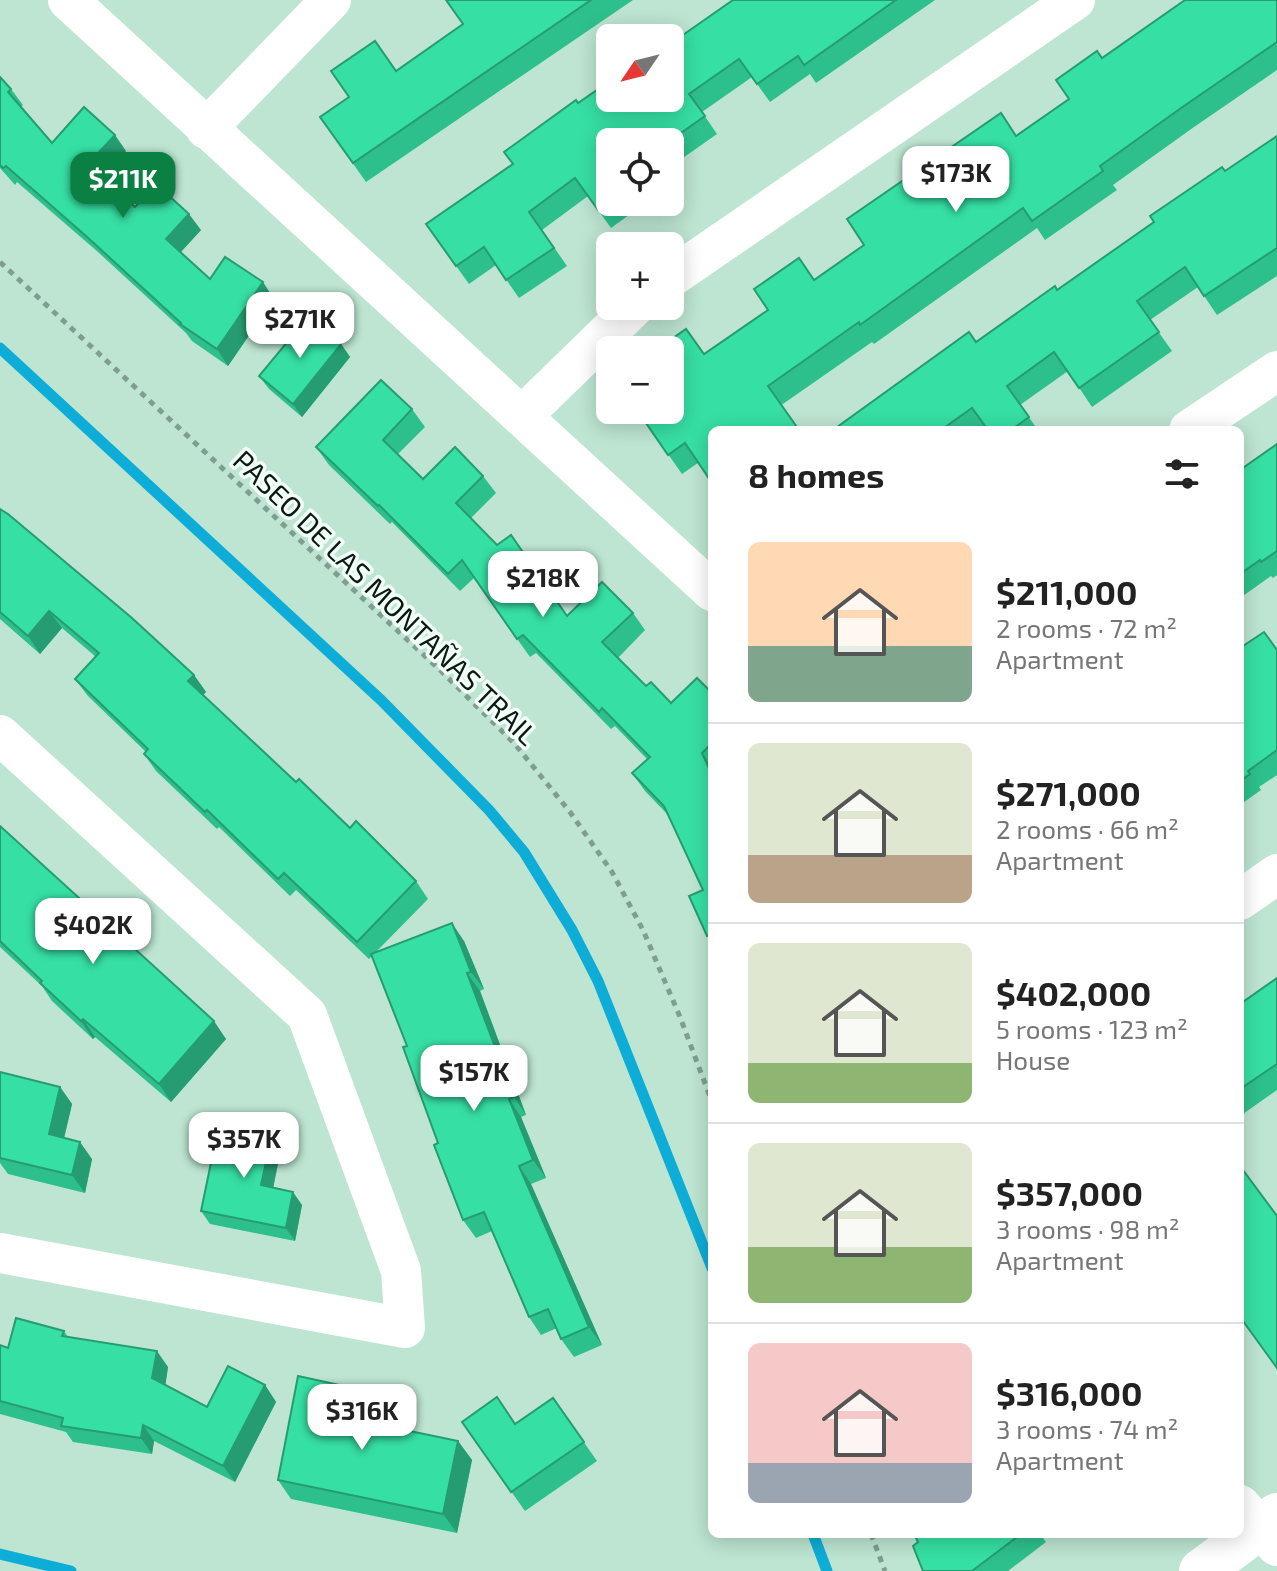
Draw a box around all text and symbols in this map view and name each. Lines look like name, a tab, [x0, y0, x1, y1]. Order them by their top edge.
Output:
north arrow	[596, 24, 684, 112]
map controls	[596, 24, 684, 424]
button: locate	[596, 128, 684, 216]
pin: $173K	[900, 146, 1012, 214]
pin: $211K	[67, 152, 179, 220]
text: $173K	[920, 156, 992, 187]
text: $211K	[88, 162, 158, 193]
button: +	[596, 232, 684, 320]
pin: $271K	[244, 292, 356, 360]
text: $271K	[264, 302, 336, 333]
button: −	[596, 336, 684, 424]
street label: PASEO DE LAS MONTAÑAS TRAIL	[227, 442, 545, 752]
icon: filters	[1160, 452, 1204, 496]
text: 8 homes	[748, 454, 884, 495]
pin: $218K	[487, 551, 599, 619]
text: $218K	[506, 561, 580, 592]
text: $211,000	[996, 571, 1137, 612]
icon: home	[812, 574, 908, 670]
text: 2 rooms · 72 m²	[996, 612, 1177, 643]
text: Apartment	[996, 643, 1124, 674]
text: $271,000	[996, 772, 1141, 813]
icon: home	[812, 775, 908, 871]
text: 2 rooms · 66 m²	[996, 813, 1179, 844]
text: Apartment	[996, 844, 1124, 875]
pin: $402K	[37, 898, 149, 966]
text: $402K	[53, 908, 133, 939]
text: $402,000	[996, 972, 1151, 1013]
icon: home	[812, 975, 908, 1071]
text: 5 rooms · 123 m²	[996, 1013, 1188, 1044]
text: House	[996, 1044, 1070, 1075]
pin: $157K	[418, 1045, 530, 1113]
text: $157K	[439, 1055, 509, 1086]
pin: $357K	[188, 1112, 300, 1180]
text: $357K	[207, 1122, 281, 1153]
text: $357,000	[996, 1172, 1143, 1213]
icon: home	[812, 1175, 908, 1271]
text: 3 rooms · 98 m²	[996, 1213, 1180, 1244]
text: Apartment	[996, 1244, 1124, 1275]
text: $316,000	[996, 1372, 1142, 1413]
icon: home	[812, 1375, 908, 1471]
pin: $316K	[306, 1384, 418, 1452]
text: $316K	[326, 1394, 398, 1425]
text: 3 rooms · 74 m²	[996, 1413, 1178, 1444]
text: Apartment	[996, 1444, 1124, 1475]

